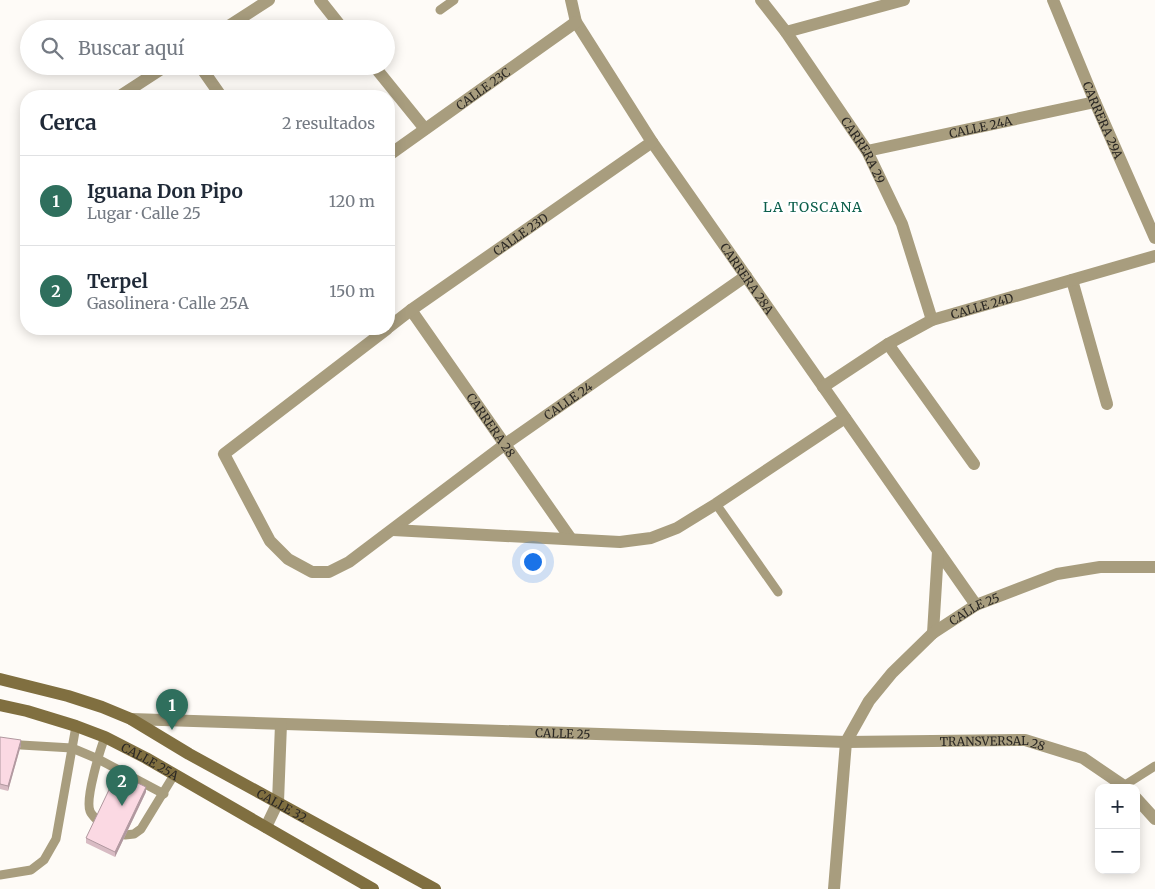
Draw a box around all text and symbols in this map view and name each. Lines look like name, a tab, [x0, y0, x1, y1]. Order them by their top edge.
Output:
search box	[20, 20, 395, 75]
icon: search	[38, 34, 66, 62]
text: Buscar aquí	[78, 36, 184, 60]
street label: CALLE 23C	[453, 64, 513, 113]
street label: CARRERA 29A	[1080, 79, 1127, 161]
text: Cerca	[40, 109, 97, 136]
street label: CALLE 24A	[948, 112, 1014, 141]
text: 2 resultados	[282, 113, 375, 133]
street label: CARRERA 29	[838, 114, 889, 186]
text: Iguana Don Pipo	[87, 179, 243, 203]
text: 1	[52, 191, 60, 211]
text: 120 m	[329, 191, 375, 211]
district label: LA TOSCANA	[763, 198, 863, 216]
text: Lugar · Calle 25	[87, 203, 201, 223]
street label: CALLE 23D	[490, 209, 551, 258]
street label: CARRERA 28A	[717, 240, 778, 317]
text: Terpel	[87, 269, 148, 293]
text: 2	[51, 281, 61, 301]
text: 150 m	[329, 281, 375, 301]
street label: CALLE 24D	[949, 290, 1015, 322]
text: Gasolinera · Calle 25A	[87, 293, 249, 313]
street label: CALLE 24	[541, 378, 595, 423]
street label: CARRERA 28	[464, 390, 519, 460]
your location	[520, 549, 546, 575]
street label: CALLE 25	[946, 589, 1001, 628]
pin: 1	[156, 689, 188, 730]
street label: CALLE 25	[535, 725, 591, 741]
street label: TRANSVERSAL 28	[940, 732, 1047, 753]
street label: CALLE 25A	[119, 740, 181, 784]
pin: 2	[106, 765, 138, 806]
map controls	[1095, 784, 1140, 874]
button: +	[1095, 784, 1140, 829]
street label: CALLE 32	[254, 785, 310, 825]
button: −	[1095, 829, 1140, 874]

